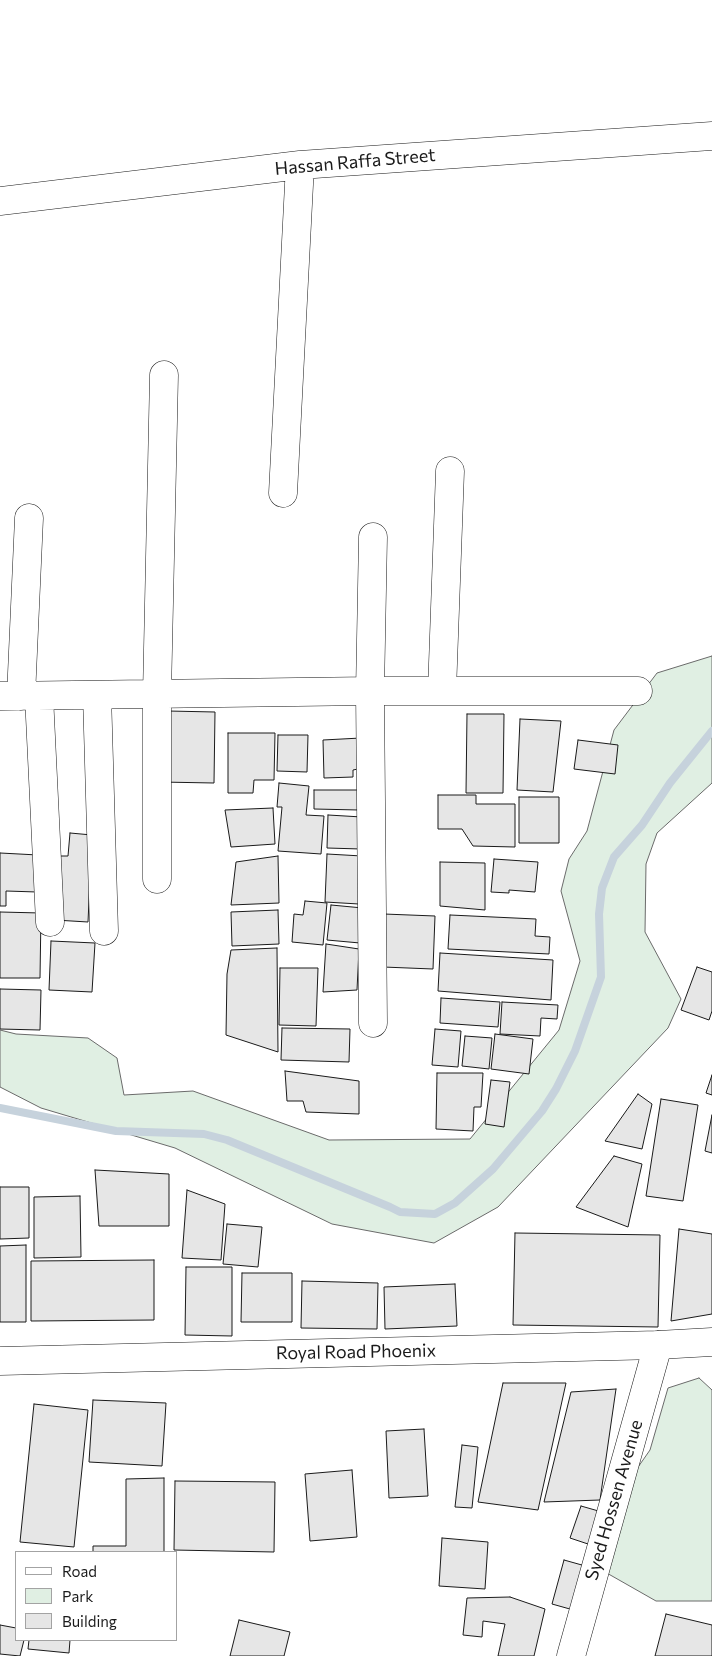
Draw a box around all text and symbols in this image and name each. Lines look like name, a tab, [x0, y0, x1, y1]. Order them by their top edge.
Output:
street label: Hassan Raffa Street	[274, 144, 436, 180]
street label: Royal Road Phoenix	[276, 1340, 436, 1364]
street label: Syed Hossen Avenue	[581, 1417, 647, 1583]
legend	[15, 1551, 178, 1641]
text: Road	[62, 1562, 97, 1580]
text: Park	[62, 1587, 93, 1605]
text: Building	[62, 1612, 117, 1630]

